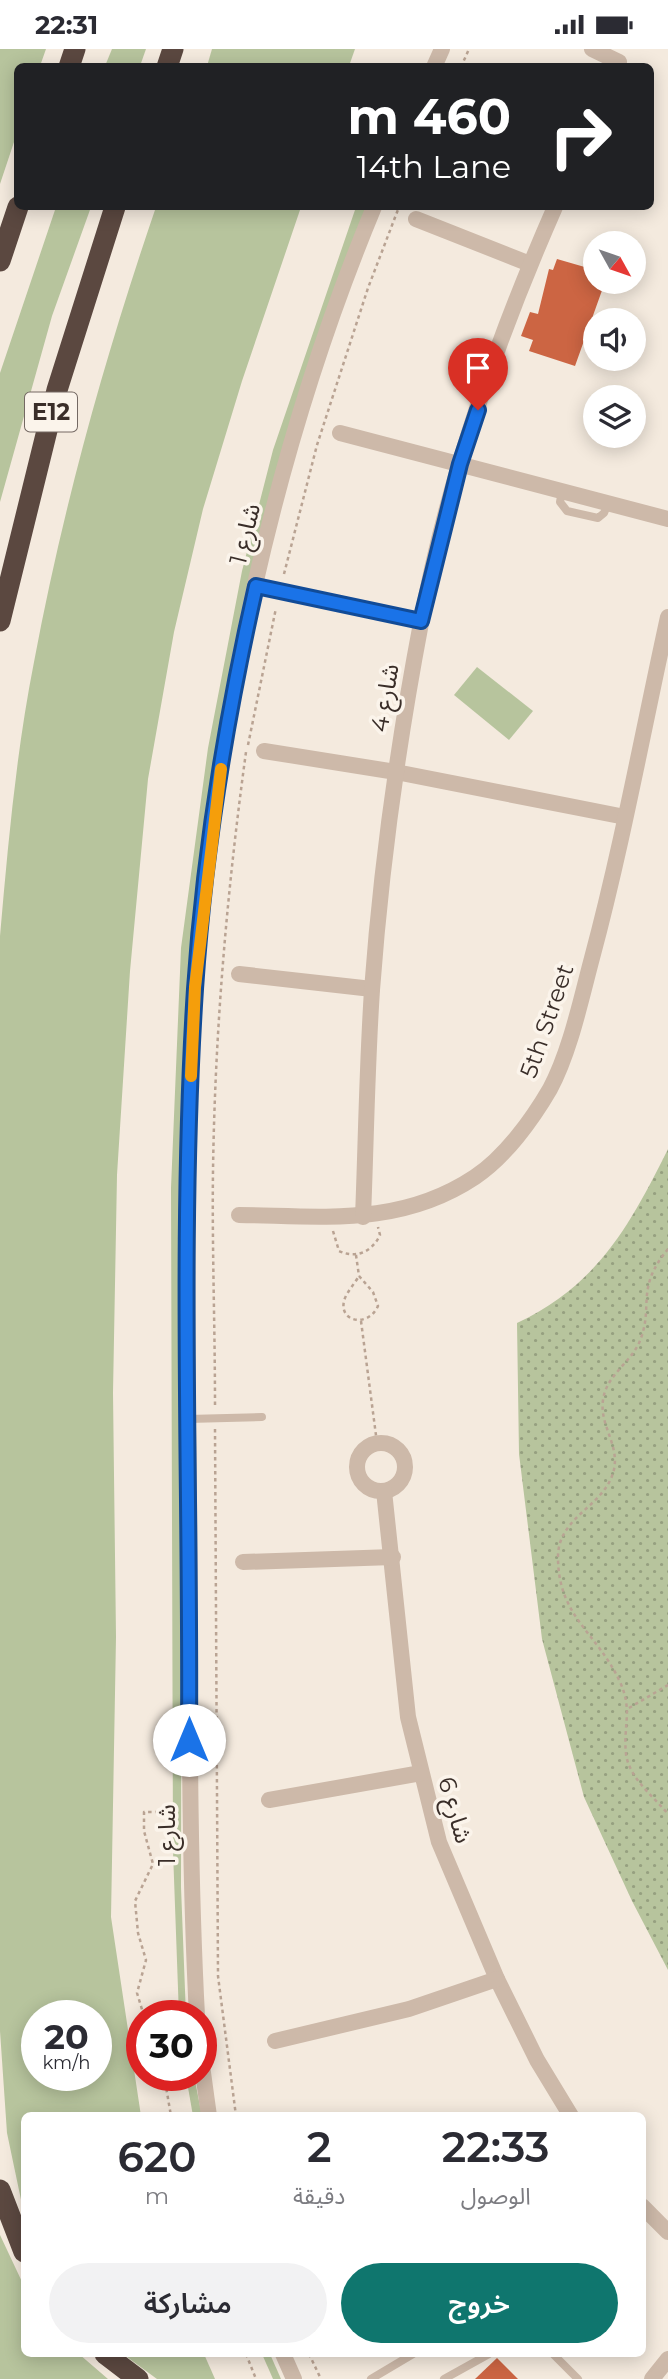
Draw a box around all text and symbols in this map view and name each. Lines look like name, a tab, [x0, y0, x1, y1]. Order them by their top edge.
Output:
text: 22:31	[35, 9, 98, 41]
text: 460 m	[347, 87, 511, 146]
icon: right	[535, 91, 626, 182]
text: 14th Lane	[357, 147, 511, 186]
north arrow	[583, 231, 646, 294]
map controls	[583, 231, 646, 448]
button: sound	[583, 308, 646, 371]
pin	[448, 338, 508, 410]
icon: arrive	[459, 349, 497, 387]
button: layers	[583, 385, 646, 448]
road number: E12	[25, 393, 77, 431]
street label: شارع 1	[223, 500, 269, 568]
street label: شارع 4	[364, 661, 408, 735]
street label: 5th Street	[514, 960, 580, 1082]
position arrow	[152, 1703, 226, 1777]
street label: شارع 6	[429, 1773, 479, 1847]
street label: شارع 1	[152, 1804, 184, 1866]
speed limit sign: 30	[126, 2000, 217, 2091]
text: 20	[44, 2015, 89, 2058]
text: km/h	[42, 2052, 91, 2074]
text: 2	[307, 2121, 331, 2173]
text: 22:33	[442, 2121, 550, 2173]
text: 620	[117, 2131, 197, 2183]
text: m	[145, 2182, 169, 2210]
text: دقيقة	[293, 2182, 345, 2210]
text: الوصول	[461, 2182, 531, 2210]
button: مشاركة	[49, 2263, 327, 2343]
button: خروج	[341, 2263, 618, 2343]

